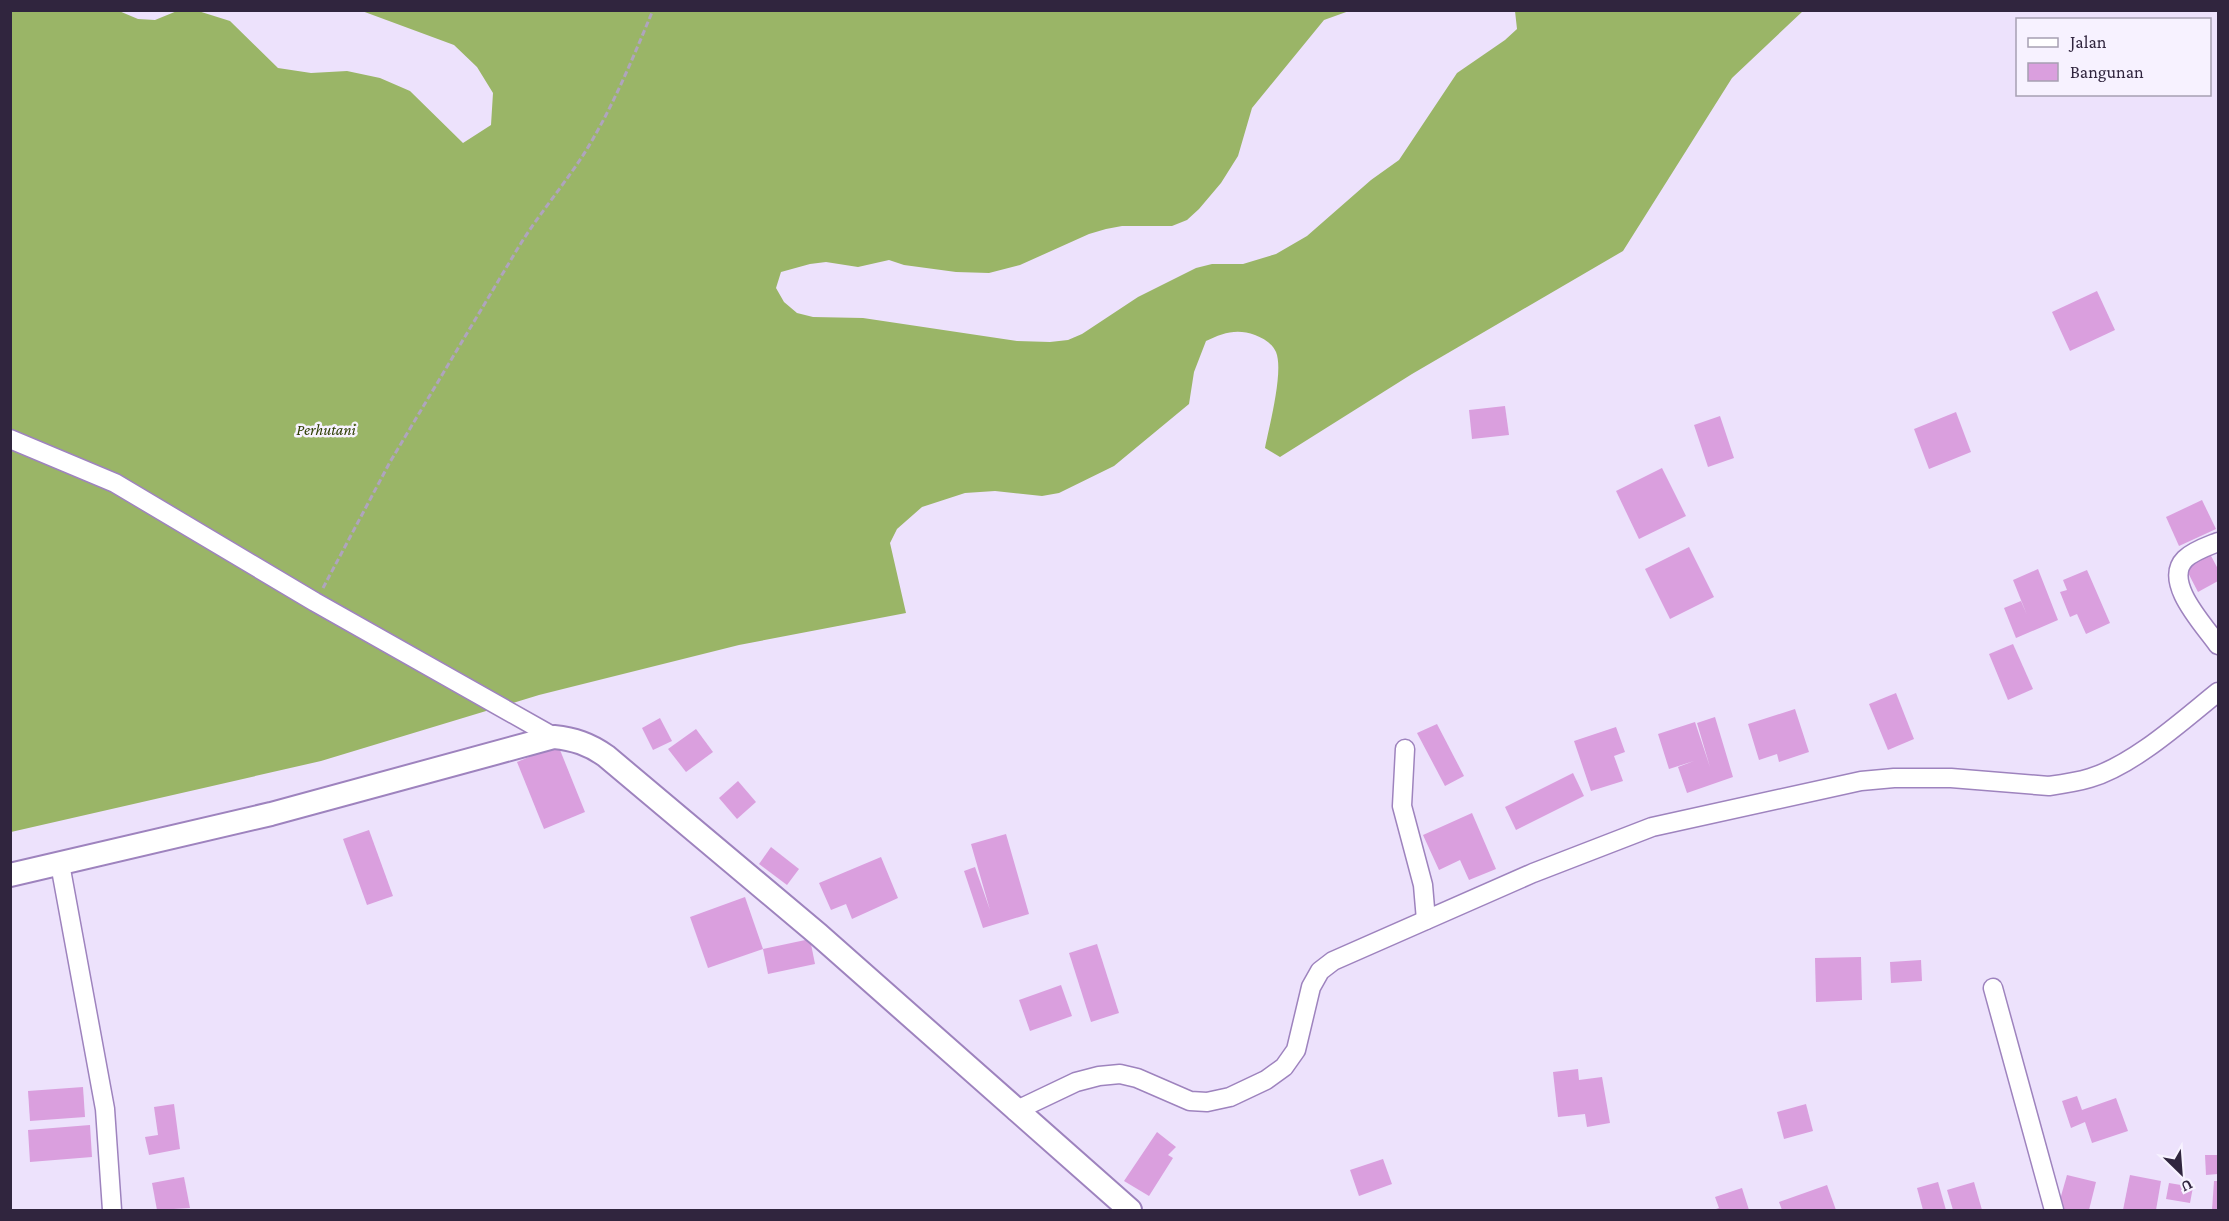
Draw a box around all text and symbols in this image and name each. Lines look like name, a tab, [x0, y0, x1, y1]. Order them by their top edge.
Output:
legend	[2016, 18, 2211, 96]
text: Jalan	[2068, 32, 2107, 52]
text: Bangunan	[2070, 62, 2144, 82]
park label: Perhutani	[296, 421, 356, 438]
north arrow	[2151, 1143, 2211, 1203]
text: U	[2179, 1176, 2196, 1196]

